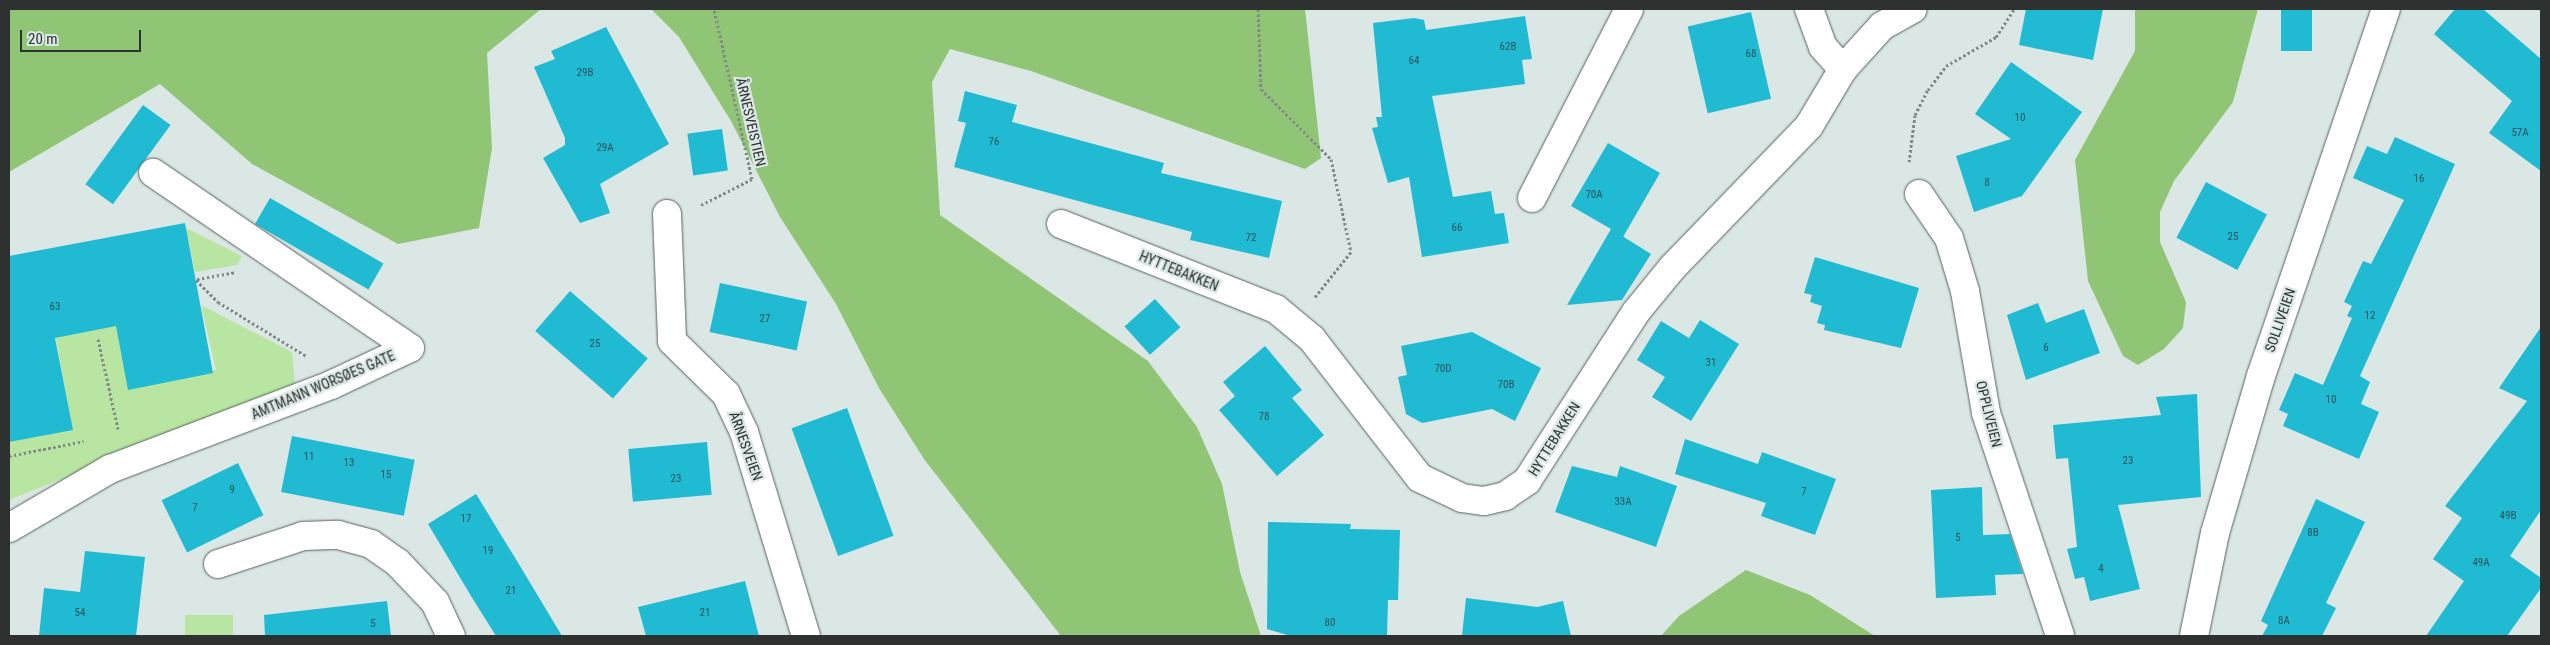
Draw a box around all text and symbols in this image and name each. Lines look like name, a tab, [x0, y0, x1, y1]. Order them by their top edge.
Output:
scale bar	[22, 20, 144, 52]
text: 20 m	[28, 30, 58, 48]
house number: 62B	[1500, 40, 1516, 54]
house number: 68	[1746, 47, 1756, 61]
house number: 64	[1409, 54, 1419, 68]
house number: 29B	[577, 66, 593, 80]
street label: ÅRNESVEISTIEN	[733, 76, 769, 168]
house number: 10	[2015, 111, 2025, 125]
house number: 57A	[2511, 126, 2529, 140]
house number: 76	[989, 135, 999, 149]
house number: 29A	[596, 141, 614, 155]
house number: 16	[2414, 172, 2424, 186]
house number: 8	[1984, 176, 1990, 190]
house number: 70A	[1585, 188, 1603, 202]
house number: 66	[1452, 221, 1462, 235]
house number: 25	[2228, 230, 2238, 244]
house number: 72	[1246, 231, 1256, 245]
street label: HYTTEBAKKEN	[1137, 247, 1221, 295]
street label: SOLLIVEIEN	[2261, 286, 2299, 354]
house number: 63	[50, 300, 60, 314]
house number: 12	[2365, 309, 2375, 323]
house number: 27	[760, 312, 770, 326]
house number: 25	[590, 337, 600, 351]
house number: 6	[2043, 341, 2049, 355]
street label: AMTMANN WORSØES GATE	[249, 347, 397, 423]
house number: 31	[1706, 356, 1716, 370]
house number: 70D	[1434, 362, 1452, 376]
house number: 70B	[1498, 378, 1514, 392]
street label: OPPLIVEIEN	[1973, 379, 2005, 449]
house number: 10	[2326, 393, 2336, 407]
street label: HYTTEBAKKEN	[1525, 399, 1583, 479]
street label: ÅRNESVEIEN	[726, 409, 766, 483]
house number: 78	[1259, 410, 1269, 424]
house number: 11	[304, 450, 314, 464]
house number: 23	[2123, 454, 2133, 468]
house number: 13	[344, 456, 354, 470]
house number: 15	[381, 468, 391, 482]
house number: 23	[671, 472, 681, 486]
house number: 9	[229, 483, 235, 497]
house number: 7	[1801, 485, 1807, 499]
house number: 33A	[1614, 495, 1632, 509]
house number: 7	[192, 501, 198, 515]
house number: 49B	[2500, 509, 2516, 523]
house number: 17	[461, 512, 471, 526]
house number: 8B	[2307, 526, 2319, 540]
house number: 5	[1955, 531, 1961, 545]
house number: 19	[483, 544, 493, 558]
house number: 49A	[2472, 556, 2490, 570]
house number: 4	[2098, 562, 2104, 576]
house number: 21	[506, 584, 516, 598]
house number: 54	[75, 606, 85, 620]
house number: 21	[700, 606, 710, 620]
house number: 8A	[2278, 614, 2290, 628]
house number: 80	[1325, 616, 1335, 630]
house number: 5	[370, 617, 376, 631]

